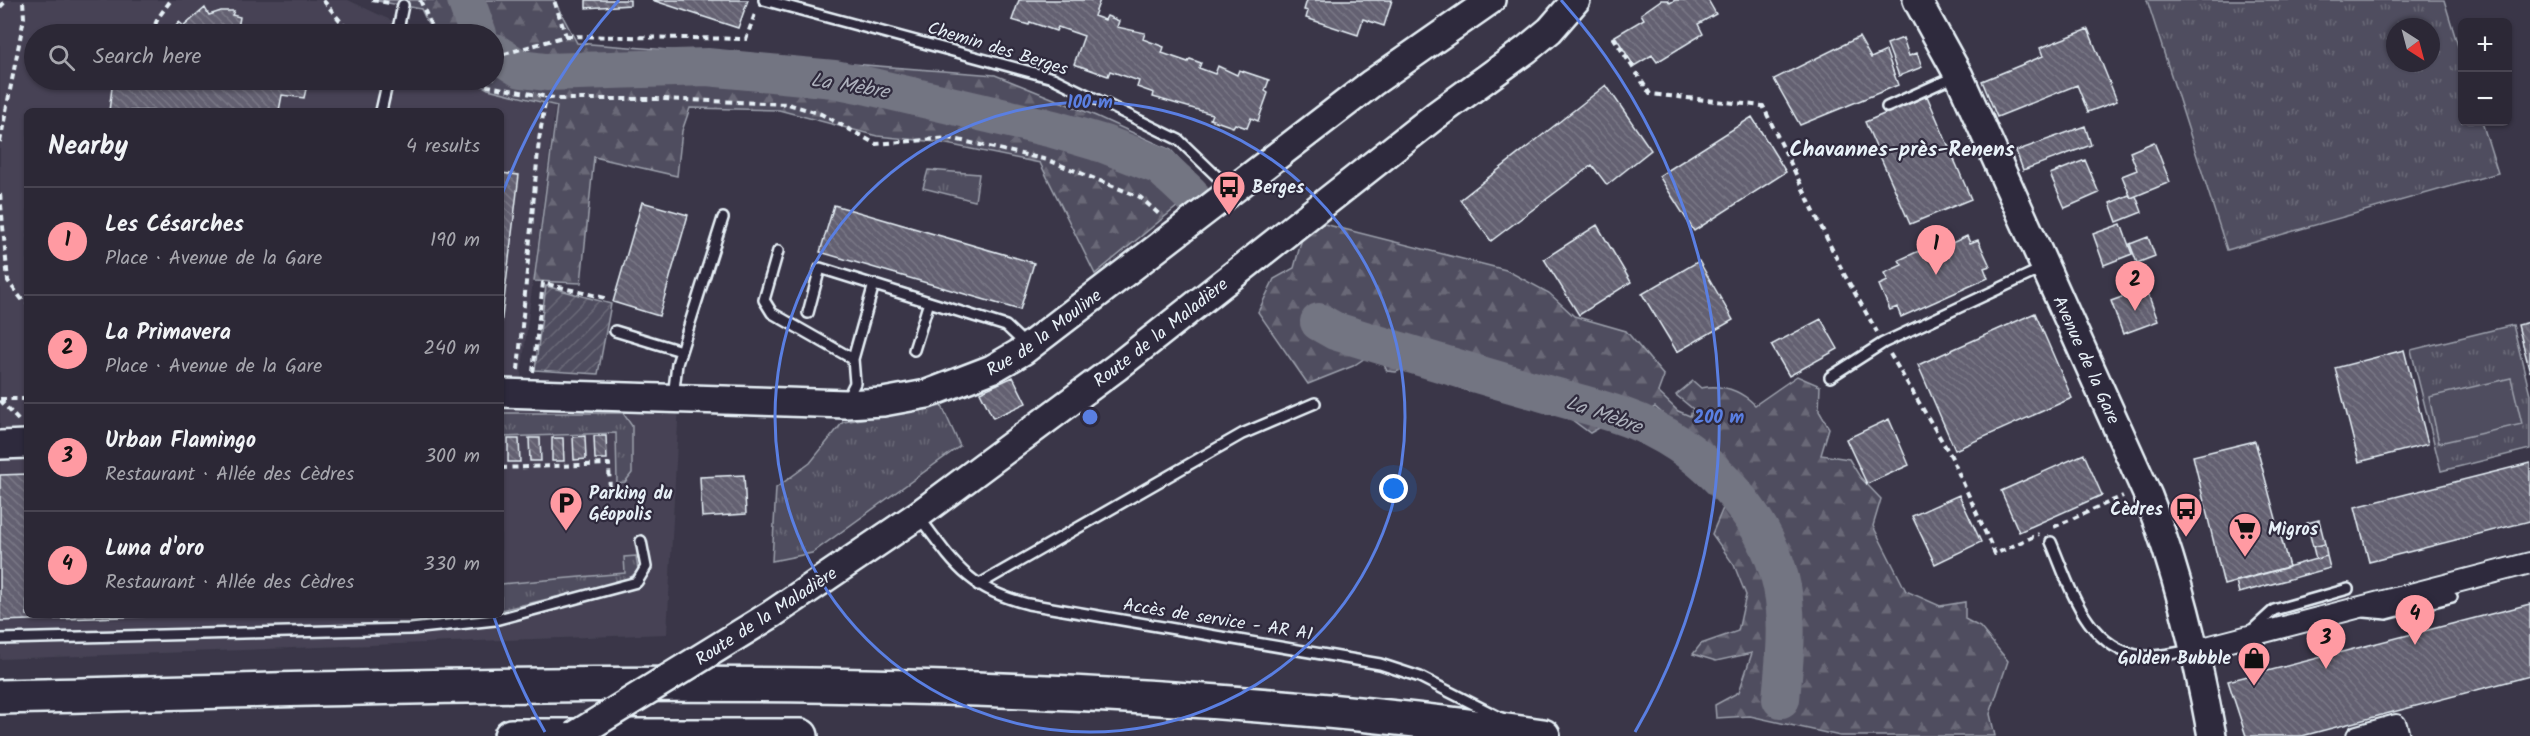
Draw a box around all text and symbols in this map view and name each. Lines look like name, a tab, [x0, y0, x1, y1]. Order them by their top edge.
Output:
street label: Chemin des Berges	[924, 14, 1072, 85]
north arrow	[2386, 18, 2440, 72]
map controls	[2458, 18, 2512, 126]
button: +	[2458, 18, 2512, 72]
search box	[24, 24, 504, 90]
text: Search here	[93, 40, 201, 75]
icon: search	[45, 41, 78, 74]
water label: La Mèbre	[808, 65, 893, 109]
button: −	[2458, 72, 2512, 126]
text: 100 m	[1067, 89, 1113, 118]
text: Nearby	[48, 126, 128, 168]
text: 4 results	[406, 131, 480, 163]
district label: Chavannes-près-Renens	[1789, 134, 2015, 167]
bus stop icon: Berges	[1211, 169, 1247, 216]
place label: Berges	[1252, 174, 1305, 203]
text: Les Césarches	[105, 208, 244, 243]
text: 1	[64, 225, 71, 257]
text: 190 m	[430, 225, 480, 257]
pin: 1	[1916, 226, 1956, 275]
text: Place · Avenue de la Gare	[105, 243, 322, 275]
pin: 2	[2116, 262, 2154, 311]
street label: Route de la Maladière	[1088, 271, 1235, 396]
street label: Rue de la Mouline	[981, 282, 1109, 385]
street label: Avenue de la Gare	[2044, 291, 2127, 429]
text: La Primavera	[105, 316, 231, 351]
text: 2	[62, 333, 73, 365]
text: 240 m	[423, 333, 480, 365]
text: Place · Avenue de la Gare	[105, 351, 322, 383]
water label: La Mèbre	[1561, 388, 1648, 445]
text: 200 m	[1694, 404, 1745, 433]
centre of rings	[1080, 407, 1100, 427]
text: Urban Flamingo	[105, 424, 256, 459]
text: 3	[62, 441, 73, 473]
text: 300 m	[425, 441, 480, 473]
text: Restaurant · Allée des Cèdres	[105, 459, 354, 491]
your location	[1379, 474, 1408, 503]
place label: Parking du Géopolis	[589, 480, 672, 530]
parking icon: Parking du Géopolis	[548, 485, 584, 532]
bus stop icon: Cèdres	[2168, 491, 2204, 538]
place label: Cèdres	[2110, 496, 2164, 525]
supermarket icon: Migros	[2227, 511, 2263, 558]
place label: Migros	[2268, 516, 2319, 545]
text: Luna d'oro	[105, 532, 204, 567]
text: 4	[62, 549, 73, 581]
text: 330 m	[423, 549, 480, 581]
street label: Route de la Maladière	[690, 560, 844, 674]
text: Restaurant · Allée des Cèdres	[105, 567, 354, 599]
street label: Accès de service - AR A1	[1121, 591, 1315, 650]
pin: 4	[2396, 596, 2434, 645]
pin: 3	[2306, 620, 2346, 669]
shop icon: Golden Bubble	[2236, 640, 2272, 687]
place label: Golden Bubble	[2118, 645, 2231, 674]

